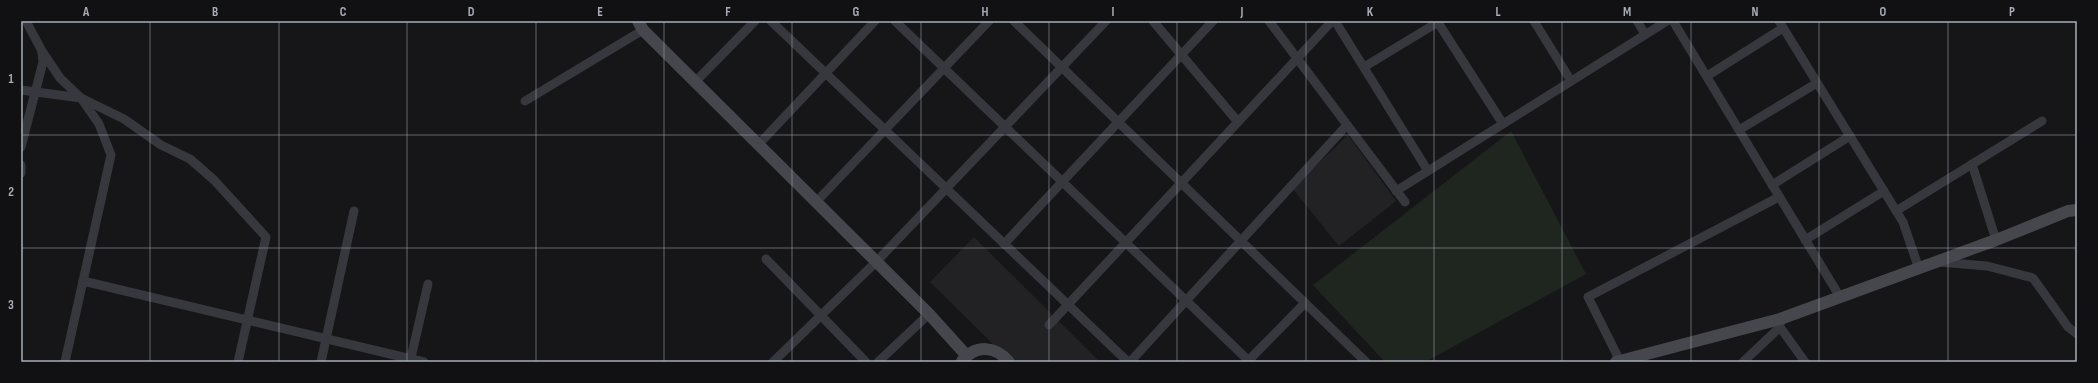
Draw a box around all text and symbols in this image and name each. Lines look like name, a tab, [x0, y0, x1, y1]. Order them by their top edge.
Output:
text: A	[82, 4, 90, 20]
text: B	[212, 4, 218, 20]
text: C	[340, 4, 347, 20]
text: D	[468, 4, 475, 20]
text: E	[597, 4, 603, 20]
text: F	[725, 4, 731, 20]
text: G	[853, 4, 860, 20]
text: H	[982, 4, 989, 20]
text: I	[1112, 4, 1115, 20]
text: J	[1240, 4, 1244, 20]
text: K	[1367, 4, 1374, 20]
text: L	[1495, 4, 1501, 20]
text: M	[1623, 4, 1631, 20]
text: N	[1752, 4, 1759, 20]
text: O	[1880, 4, 1887, 20]
text: P	[2009, 4, 2015, 20]
text: 1	[8, 71, 14, 87]
text: 2	[8, 184, 14, 200]
text: 3	[8, 297, 14, 313]

